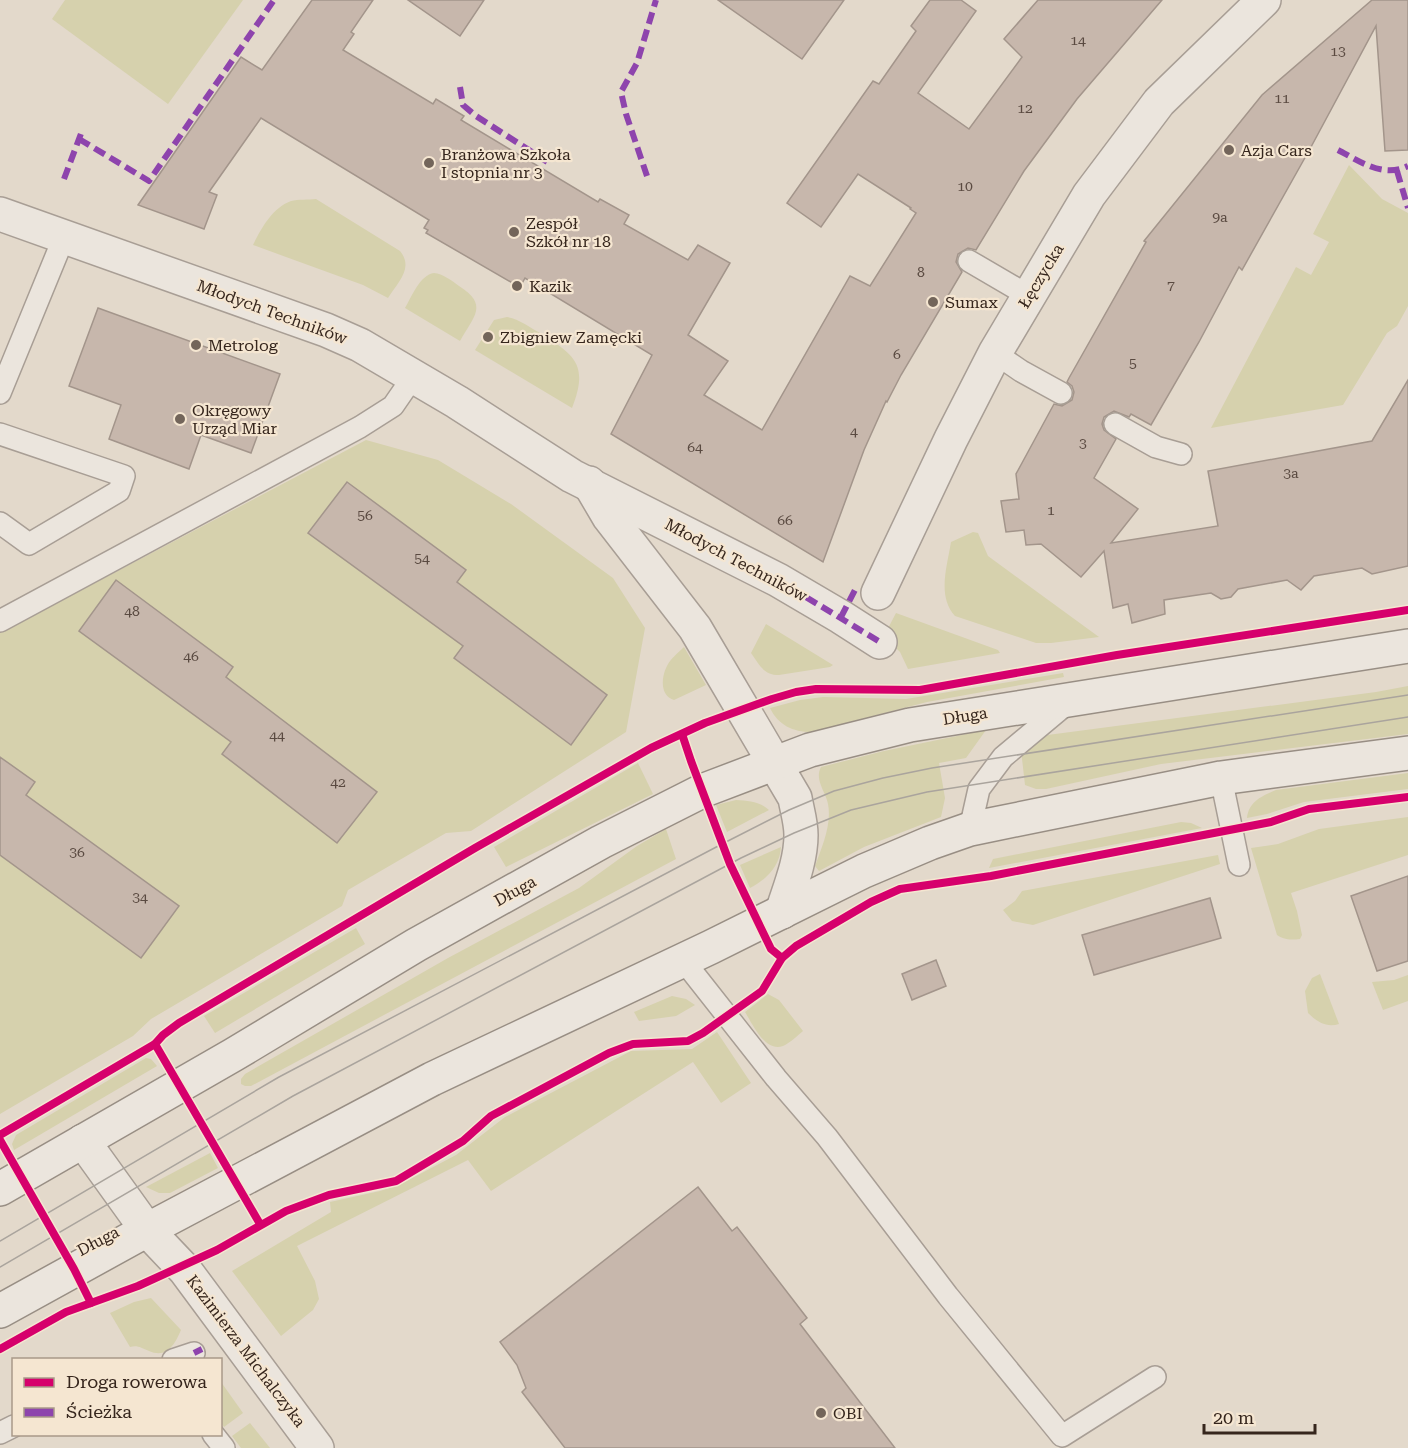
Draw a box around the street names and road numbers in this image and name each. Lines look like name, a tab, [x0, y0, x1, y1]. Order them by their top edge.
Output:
street label: Łęczycka	[1014, 240, 1068, 312]
street label: Młodych Techników	[194, 276, 350, 348]
street label: Młodych Techników	[662, 514, 811, 606]
street label: Długa	[941, 703, 989, 729]
street label: Długa	[491, 872, 540, 910]
street label: Długa	[74, 1222, 123, 1260]
street label: Kazimierza Michalczyka	[183, 1271, 310, 1431]

